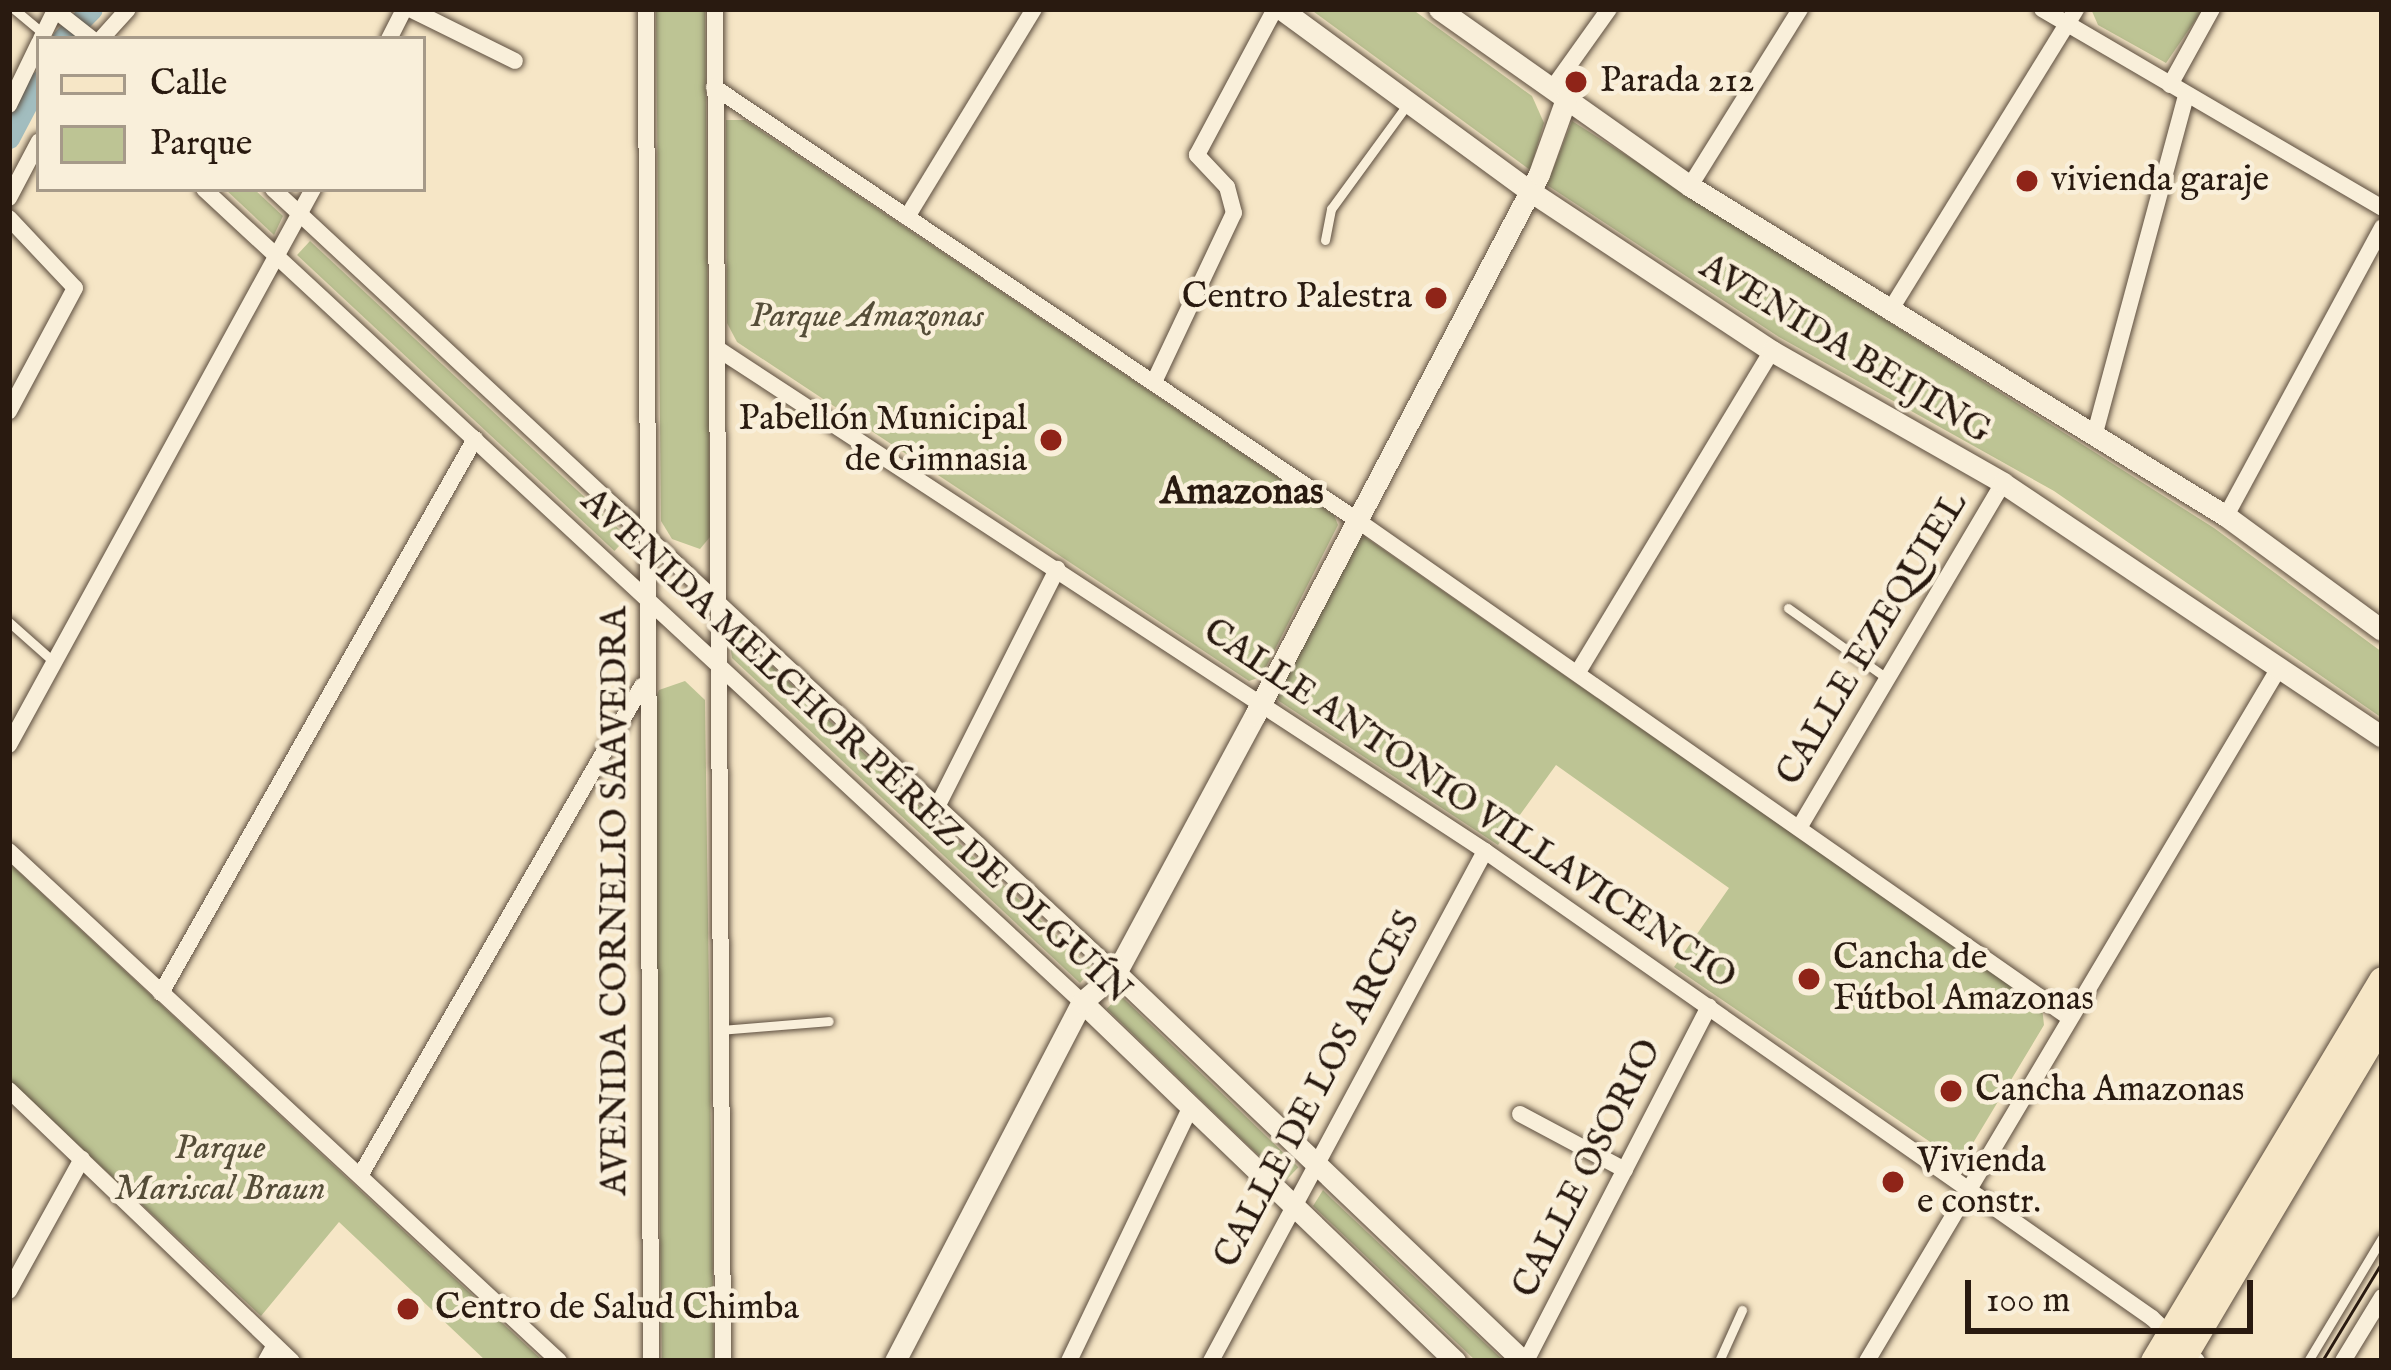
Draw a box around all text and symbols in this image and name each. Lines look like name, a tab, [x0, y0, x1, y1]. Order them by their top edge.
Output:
legend	[36, 36, 426, 192]
place label: Parada 212	[1600, 60, 1755, 104]
text: Calle	[150, 61, 227, 107]
marker: Parada 212	[1563, 69, 1589, 95]
text: Parque	[150, 121, 252, 167]
place label: vivienda garaje	[2051, 159, 2269, 203]
marker: vivienda garaje	[2014, 168, 2040, 194]
street label: AVENIDA BEIJING	[1692, 246, 1998, 454]
place label: Centro Palestra	[1182, 276, 1412, 320]
marker: Centro Palestra	[1423, 285, 1449, 311]
park label: Parque Amazonas	[750, 295, 984, 339]
place label: Pabellón Municipal de Gimnasia	[739, 397, 1027, 482]
marker: Pabellón Municipal de Gimnasia	[1038, 427, 1064, 453]
district label: Amazonas	[1160, 470, 1324, 516]
street label: AVENIDA MELCHOR PÉREZ DE OLGUÍN	[571, 480, 1139, 1014]
street label: CALLE EZEQUIEL	[1768, 484, 1978, 794]
street label: AVENIDA CORNELIO SAAVEDRA	[594, 607, 638, 1195]
street label: CALLE ANTONIO VILLAVICENCIO	[1195, 610, 1743, 1000]
street label: CALLE DE LOS ARCES	[1206, 905, 1430, 1275]
place label: Cancha de Fútbol Amazonas	[1833, 936, 2094, 1021]
marker: Cancha de Fútbol Amazonas	[1796, 966, 1822, 992]
street label: CALLE OSORIO	[1504, 1033, 1672, 1305]
place label: Cancha Amazonas	[1975, 1069, 2245, 1113]
marker: Cancha Amazonas	[1938, 1078, 1964, 1104]
park label: Parque Mariscal Braun	[114, 1126, 326, 1211]
place label: Vivienda e constr.	[1917, 1139, 2046, 1224]
marker: Vivienda e constr.	[1880, 1169, 1906, 1195]
scale bar	[1971, 1256, 2259, 1330]
text: 100 m	[1986, 1278, 2070, 1324]
place label: Centro de Salud Chimba	[435, 1287, 799, 1331]
marker: Centro de Salud Chimba	[392, 1293, 424, 1325]

